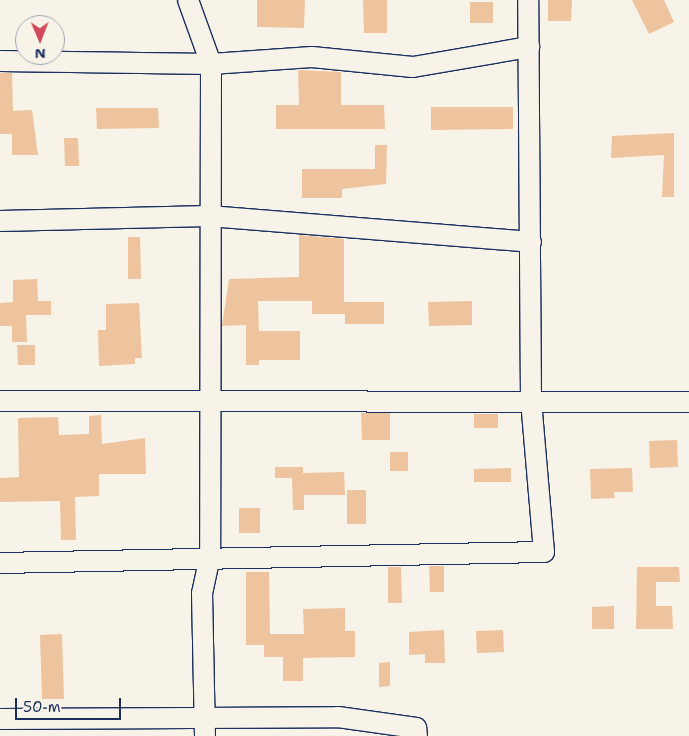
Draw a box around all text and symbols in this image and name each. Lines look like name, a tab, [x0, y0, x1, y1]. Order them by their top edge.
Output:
north arrow	[15, 15, 65, 65]
text: N	[35, 45, 46, 63]
scale bar	[18, 688, 124, 720]
text: 50 m	[23, 697, 61, 717]

